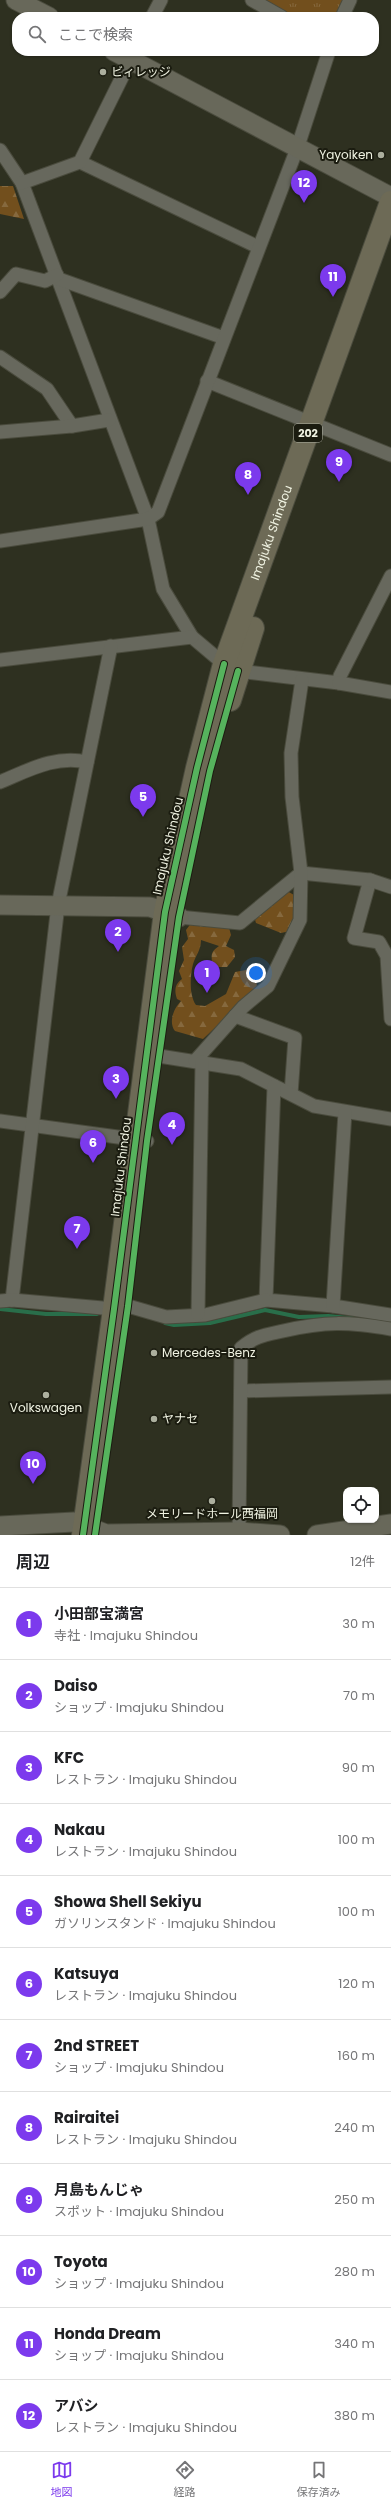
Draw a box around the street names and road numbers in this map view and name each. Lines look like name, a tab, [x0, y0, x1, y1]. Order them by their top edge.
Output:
road number: 202	[294, 424, 322, 442]
street label: Imajuku Shindou	[246, 483, 296, 582]
street label: Imajuku Shindou	[148, 795, 187, 897]
street label: Imajuku Shindou	[106, 1116, 135, 1218]

